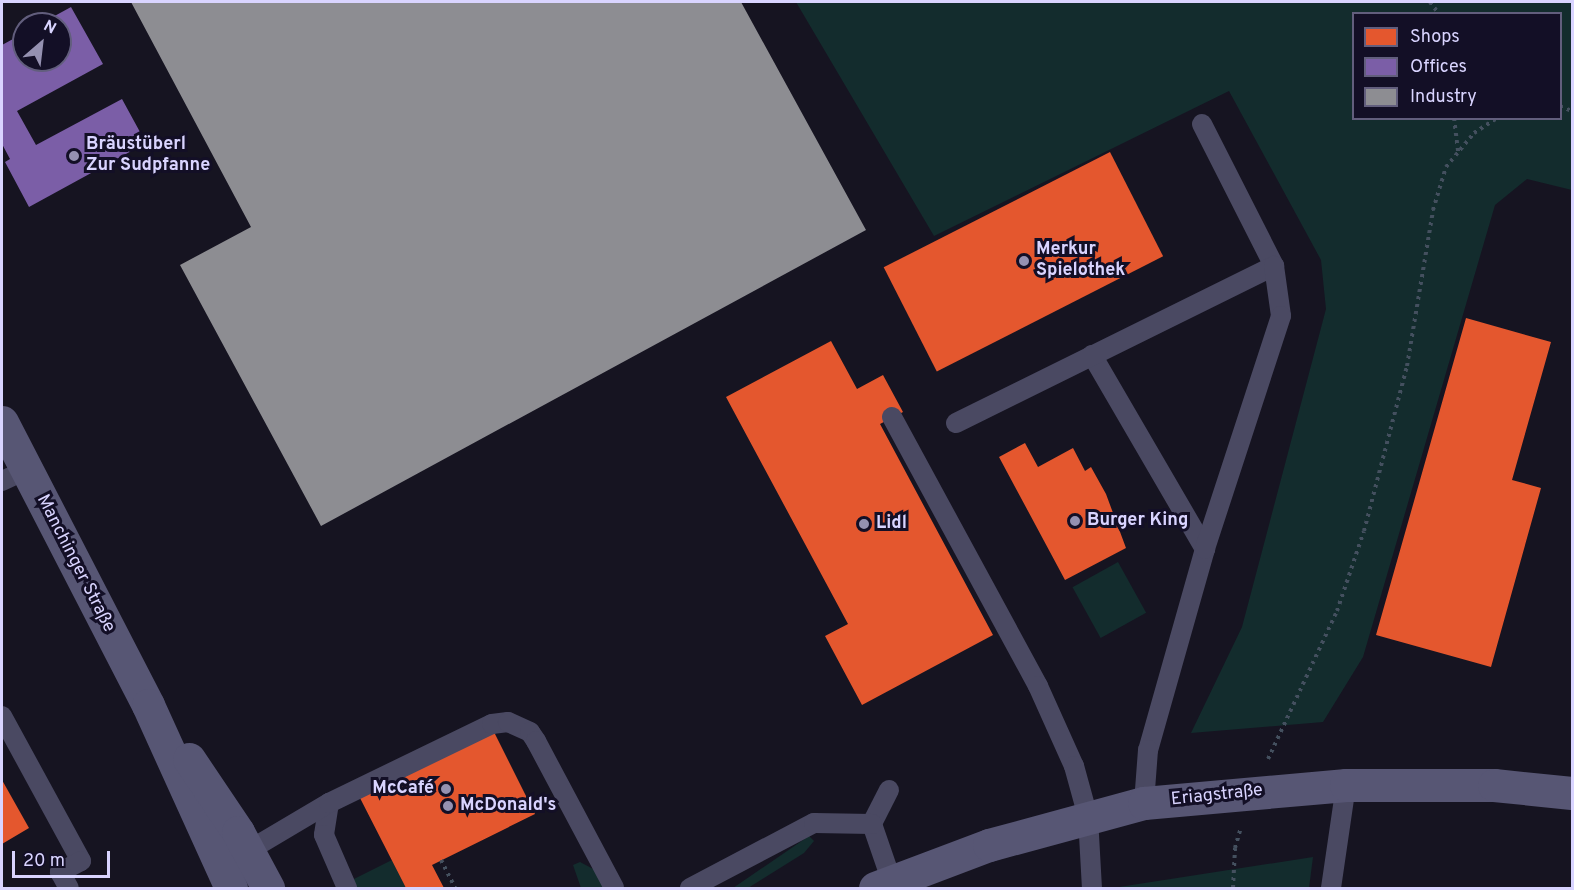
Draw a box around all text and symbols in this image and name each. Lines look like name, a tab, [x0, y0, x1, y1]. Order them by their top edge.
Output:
north arrow	[12, 12, 72, 72]
legend	[1352, 12, 1562, 120]
text: N	[40, 16, 59, 39]
text: Shops	[1410, 26, 1460, 49]
text: Offices	[1410, 56, 1467, 79]
text: Industry	[1410, 86, 1477, 109]
place label: Bräustüberl Zur Sudpfanne	[86, 135, 210, 178]
marker: Bräustüberl Zur Sudpfanne	[67, 149, 81, 163]
place label: Merkur Spielothek	[1036, 240, 1125, 282]
marker: Merkur Spielothek	[1017, 254, 1031, 268]
street label: Manchinger Straße	[31, 492, 119, 636]
place label: Burger King	[1087, 510, 1188, 532]
place label: Lidl	[876, 513, 907, 535]
marker: Burger King	[1068, 514, 1082, 528]
marker: Lidl	[857, 517, 871, 531]
place label: McCafé	[372, 778, 434, 800]
street label: Eriagstraße	[1170, 780, 1264, 812]
marker: McCafé	[439, 782, 453, 796]
place label: McDonald's	[460, 795, 556, 817]
marker: McDonald's	[441, 799, 455, 813]
scale bar	[15, 839, 112, 877]
text: 20 m	[23, 850, 65, 873]

